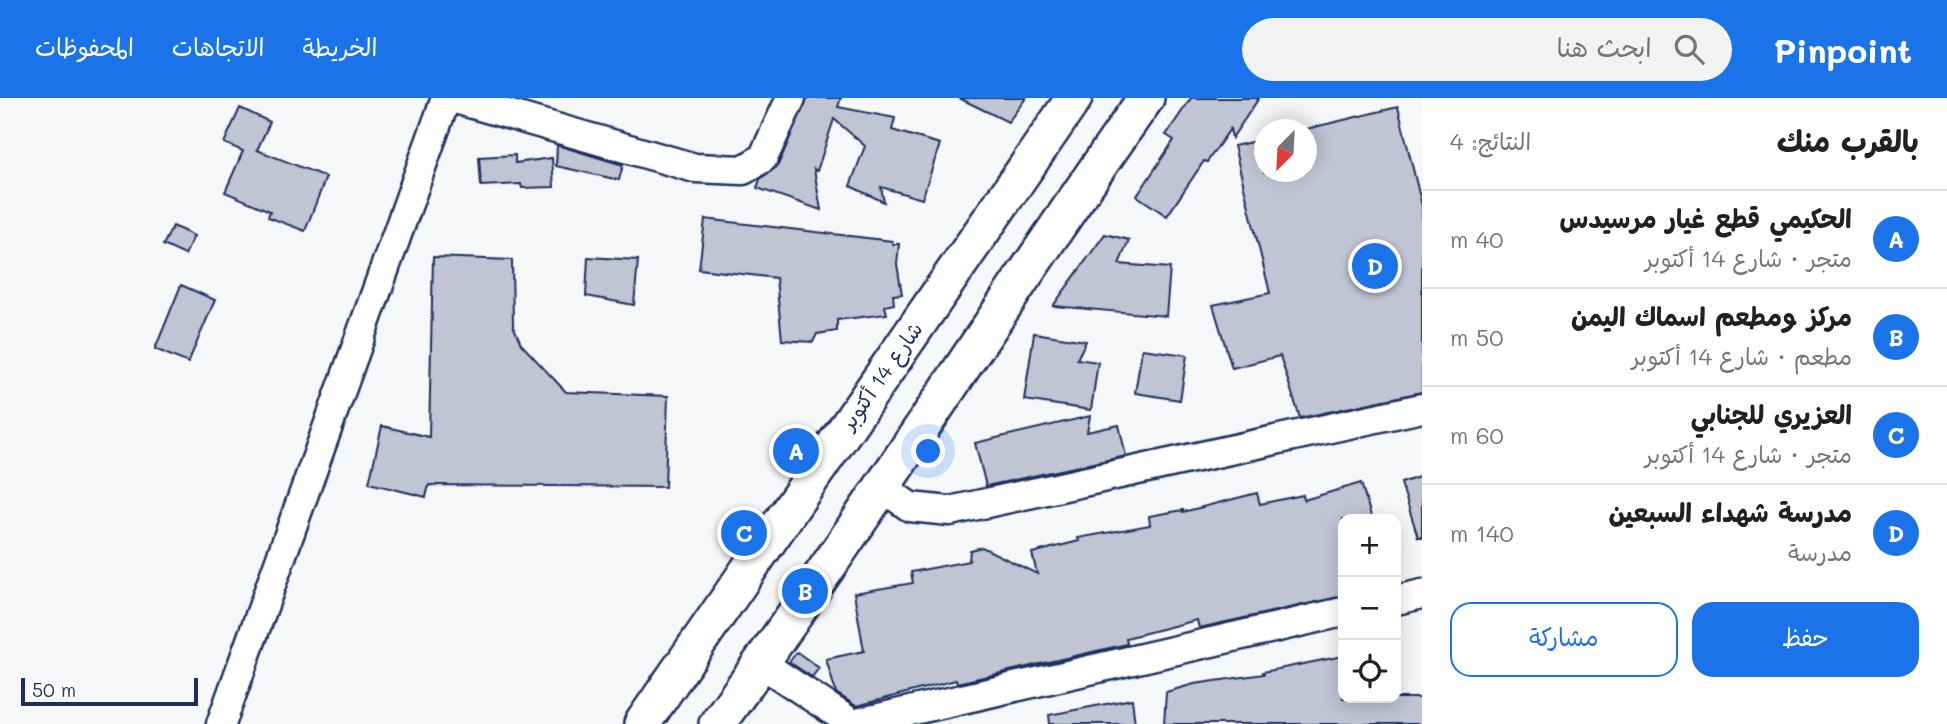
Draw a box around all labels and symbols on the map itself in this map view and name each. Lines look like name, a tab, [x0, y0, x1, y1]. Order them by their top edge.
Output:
north arrow	[1254, 119, 1317, 182]
pin: D	[1352, 240, 1398, 292]
street label: شارع 14 أكتوبر	[833, 316, 930, 438]
pin: A	[773, 425, 819, 477]
your location	[911, 434, 945, 468]
pin: C	[721, 507, 767, 559]
pin: B	[782, 565, 828, 617]
scale bar	[21, 675, 198, 707]

